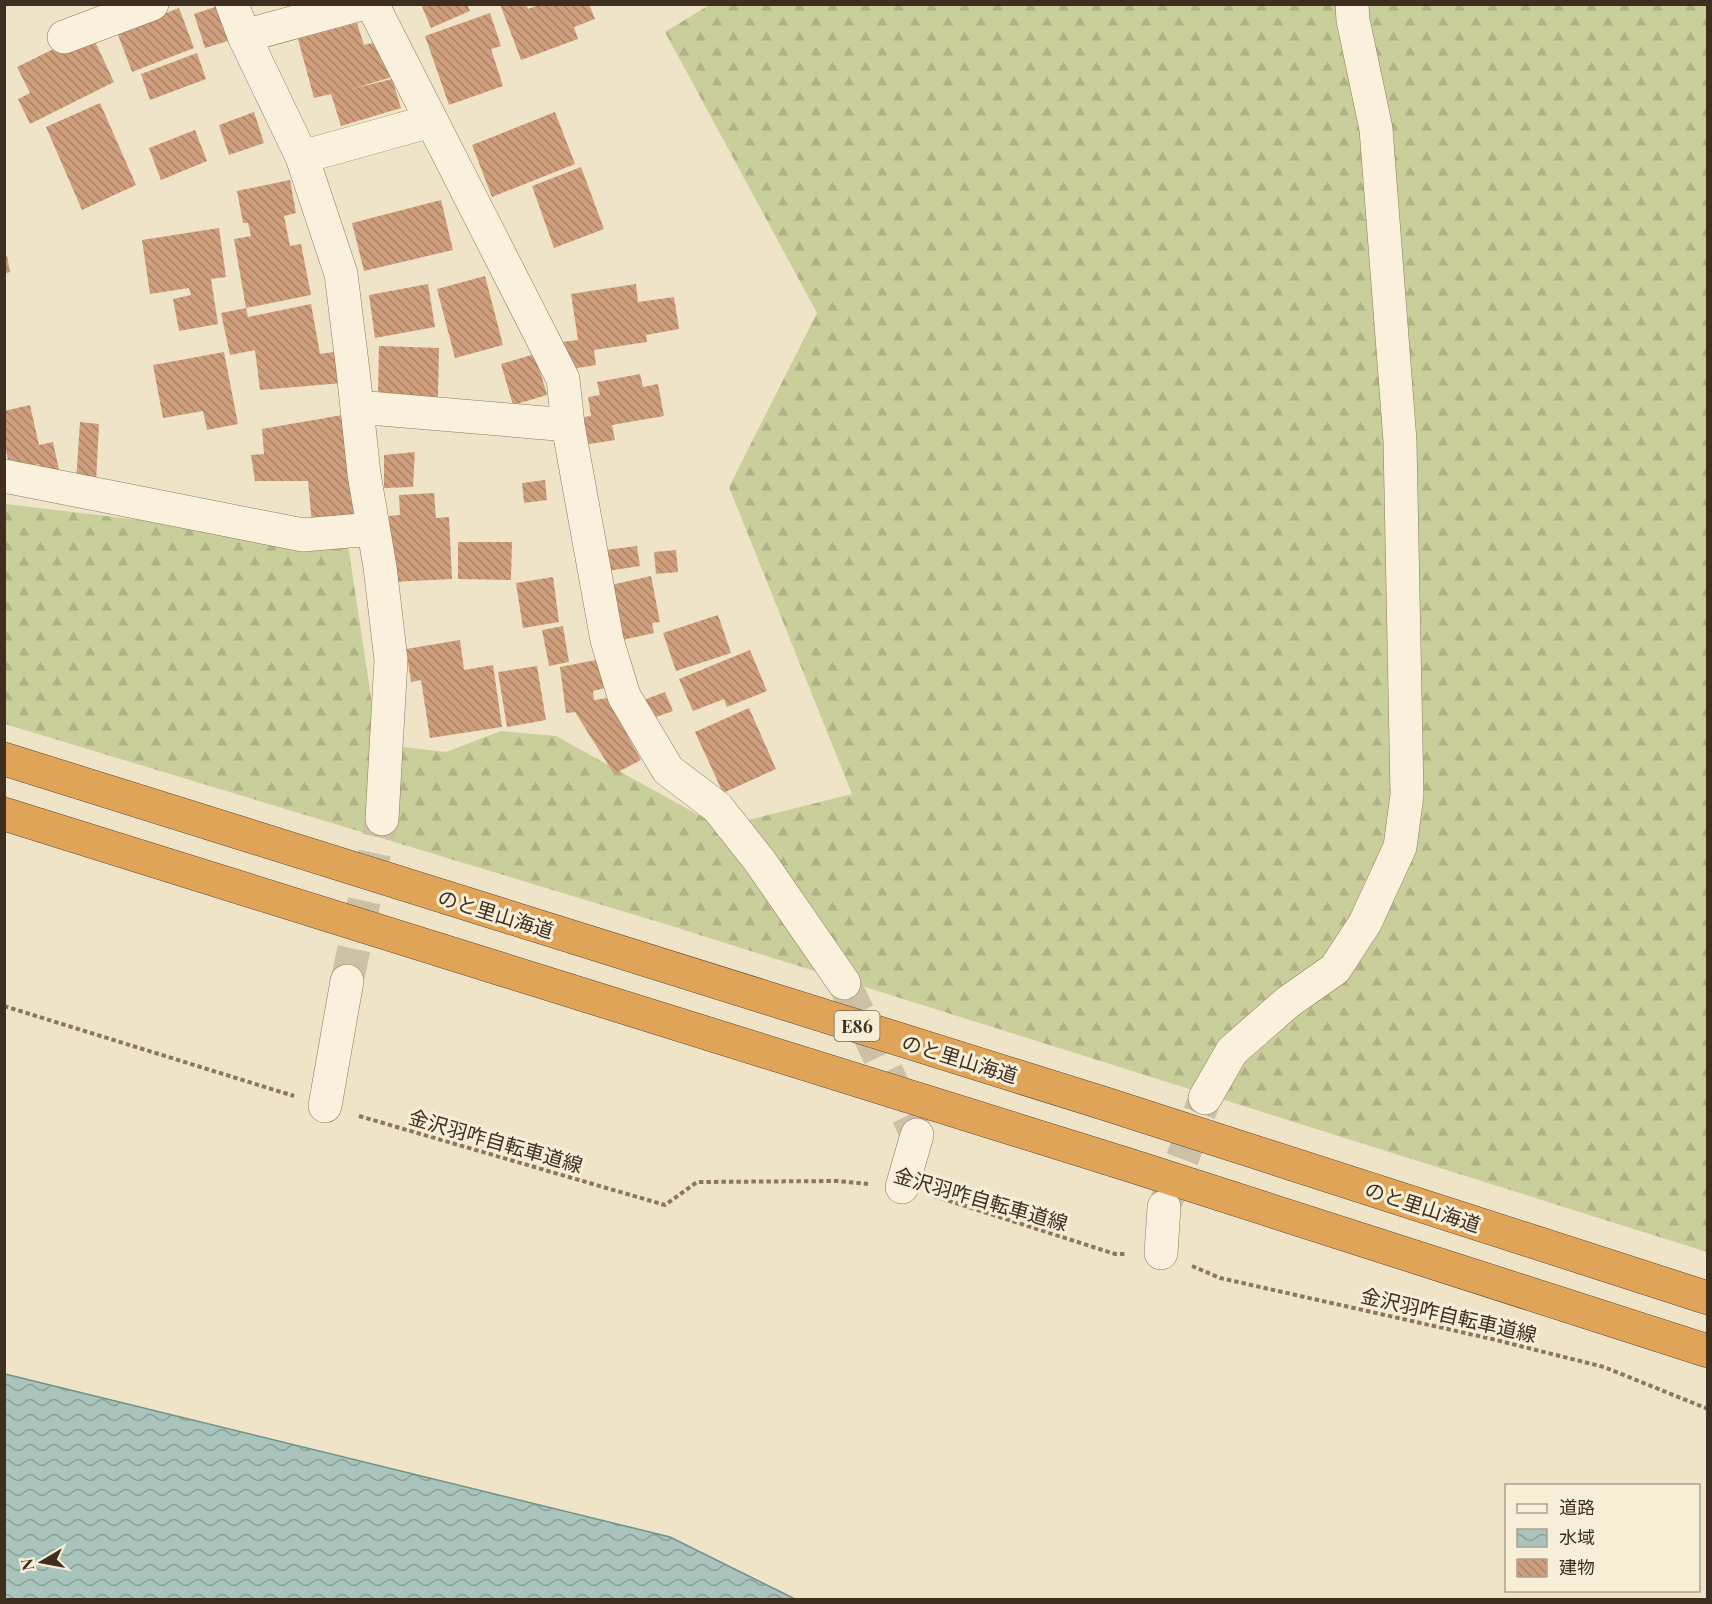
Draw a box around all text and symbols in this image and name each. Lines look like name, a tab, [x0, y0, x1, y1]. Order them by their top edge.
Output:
street label: のと里山海道	[435, 883, 557, 943]
road number: E86	[834, 1011, 880, 1041]
street label: のと里山海道	[899, 1028, 1021, 1088]
street label: 金沢羽咋自転車道線	[406, 1102, 586, 1178]
street label: 金沢羽咋自転車道線	[891, 1160, 1071, 1236]
street label: のと里山海道	[1362, 1175, 1484, 1237]
street label: 金沢羽咋自転車道線	[1358, 1281, 1540, 1347]
legend	[1505, 1484, 1700, 1592]
text: 道路	[1559, 1495, 1595, 1519]
text: 水域	[1559, 1525, 1595, 1549]
north arrow	[12, 1532, 72, 1592]
text: 建物	[1559, 1555, 1595, 1579]
text: N	[15, 1557, 38, 1572]

